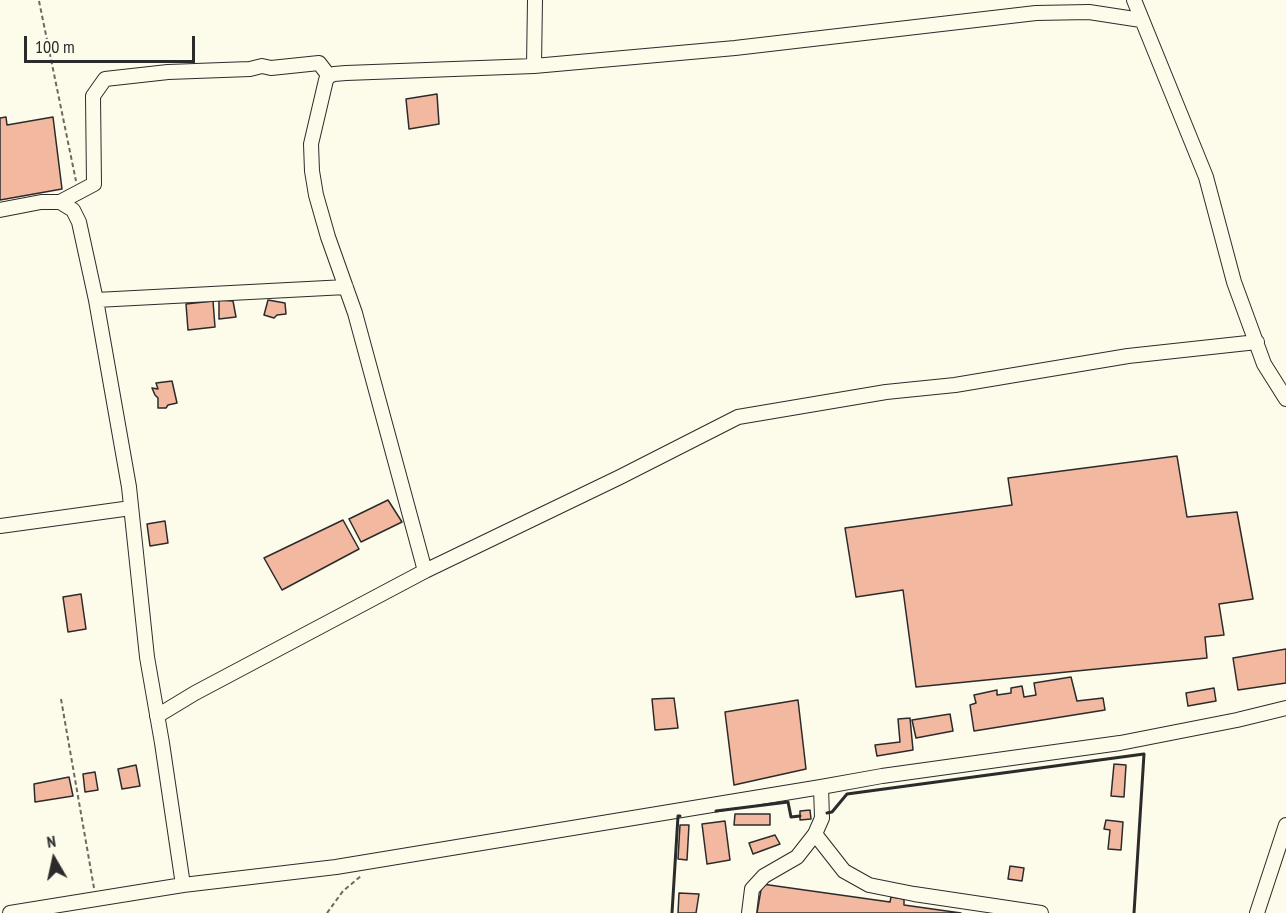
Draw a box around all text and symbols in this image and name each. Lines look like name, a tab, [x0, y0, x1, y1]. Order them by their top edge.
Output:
scale bar	[27, 24, 198, 62]
text: 100 m	[35, 35, 75, 58]
north arrow	[24, 829, 84, 889]
text: N	[45, 831, 57, 852]

